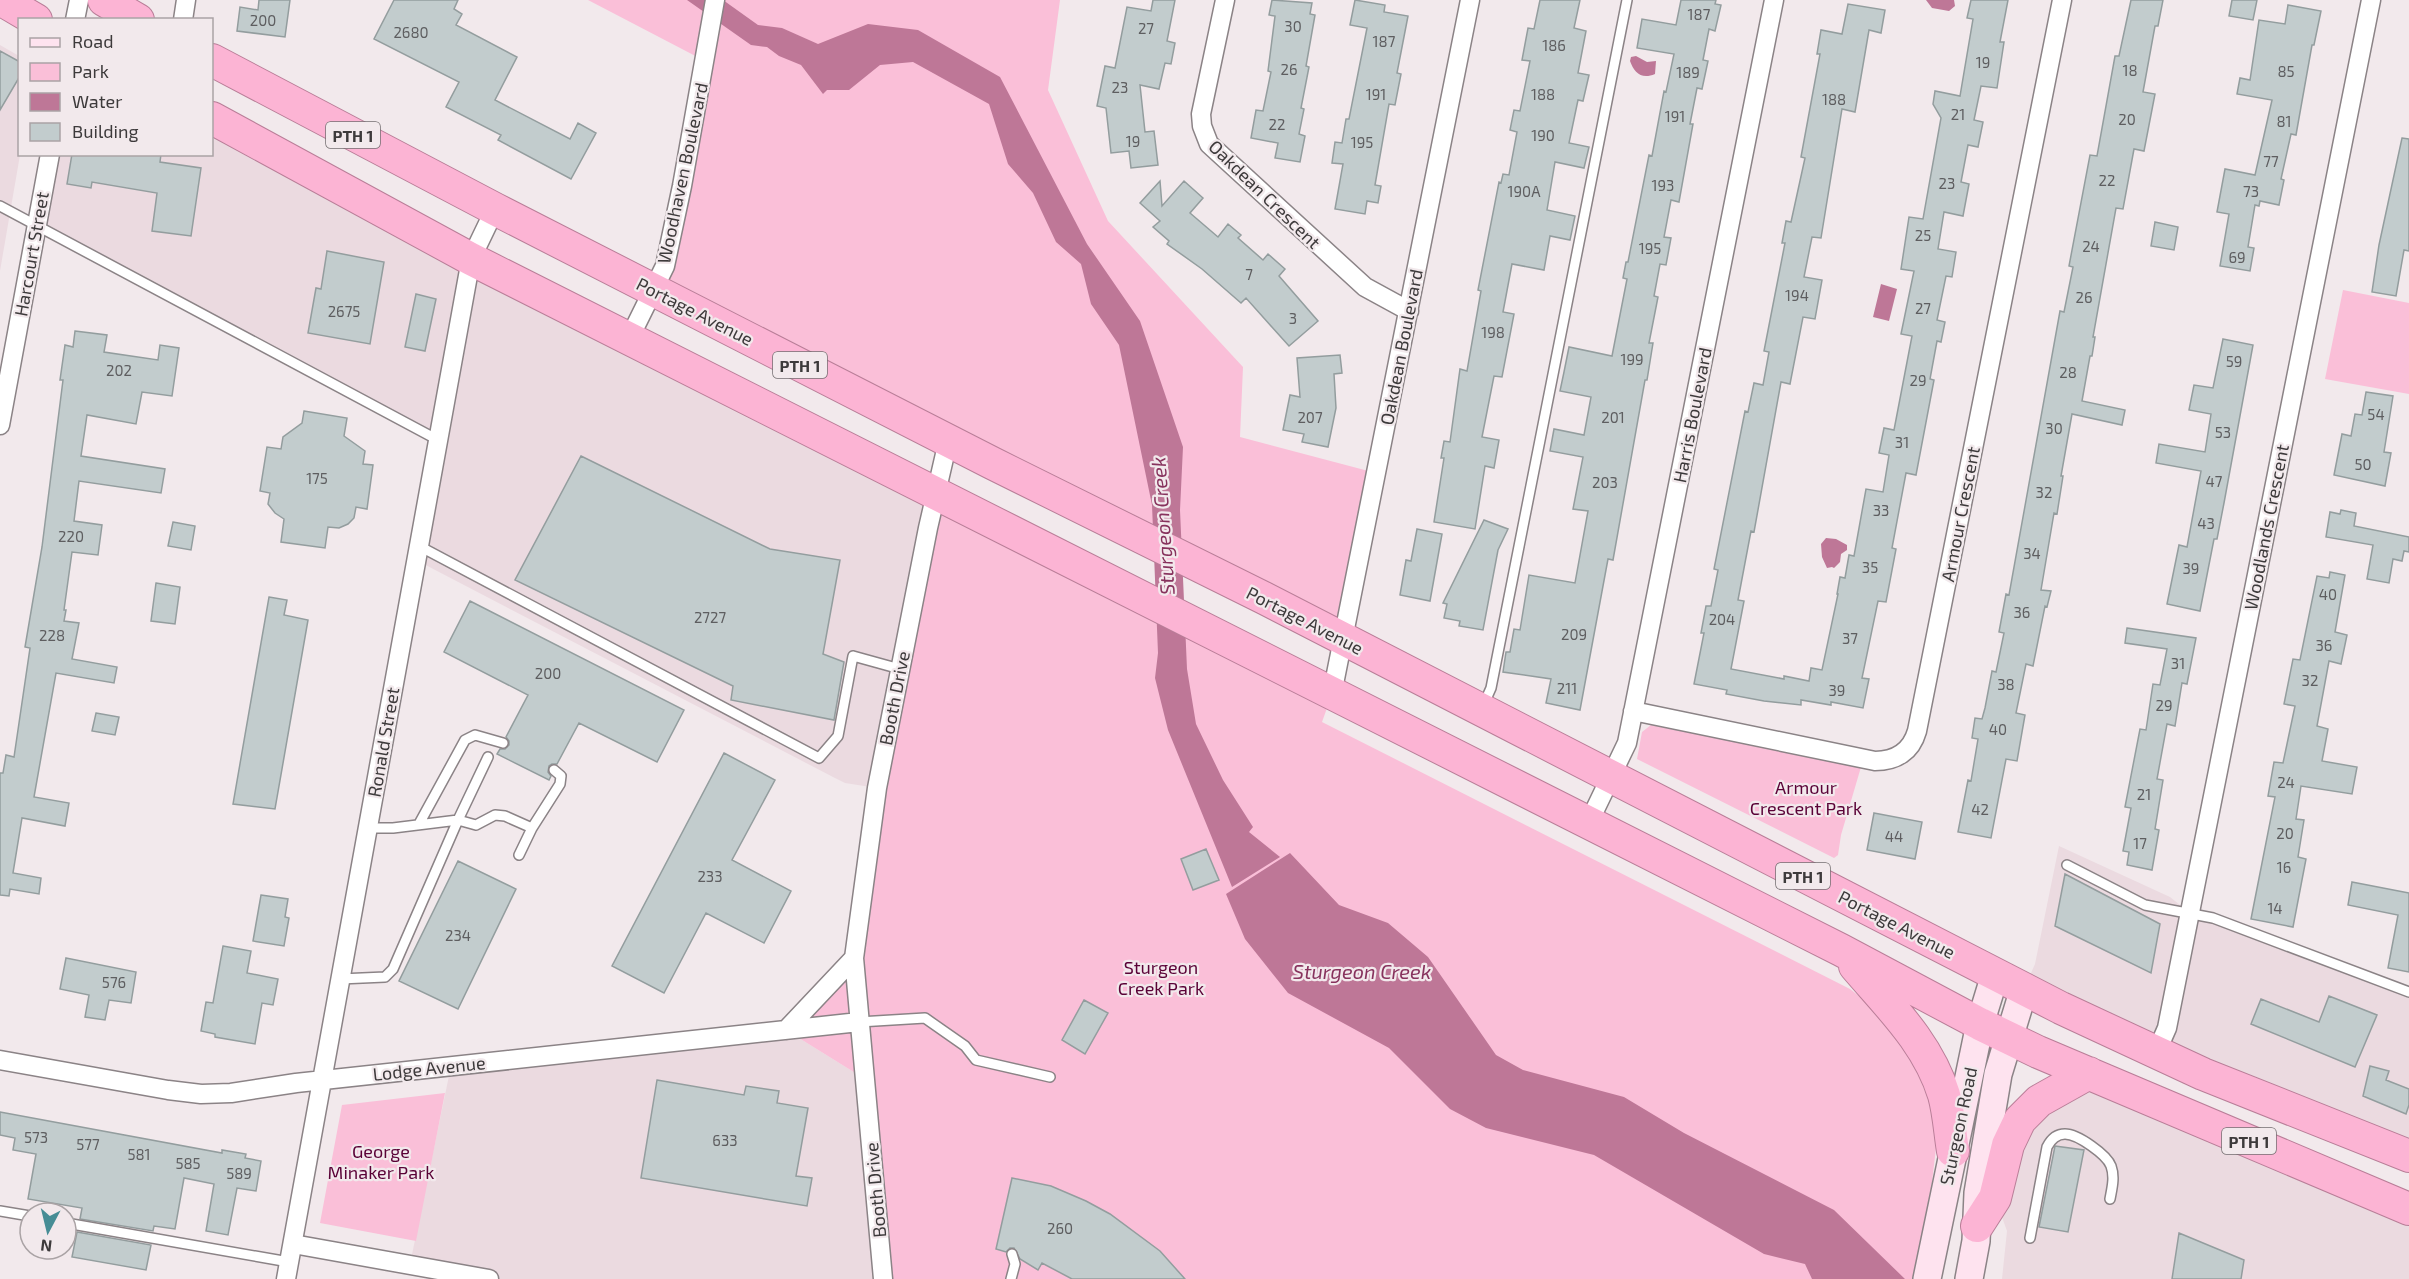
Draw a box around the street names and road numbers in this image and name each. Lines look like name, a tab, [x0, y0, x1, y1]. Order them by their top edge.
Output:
street label: Woodhaven Boulevard	[652, 80, 712, 266]
road number: PTH 1	[326, 122, 380, 148]
street label: Oakdean Crescent	[1205, 135, 1326, 253]
street label: Harcourt Street	[9, 190, 53, 318]
street label: Oakdean Boulevard	[1375, 267, 1427, 427]
street label: Portage Avenue	[633, 272, 757, 350]
street label: Harris Boulevard	[1668, 346, 1716, 484]
road number: PTH 1	[773, 352, 827, 378]
street label: Woodlands Crescent	[2239, 442, 2293, 612]
street label: Armour Crescent	[1936, 444, 1984, 583]
street label: Portage Avenue	[1243, 581, 1367, 659]
street label: Booth Drive	[874, 649, 914, 747]
street label: Ronald Street	[363, 685, 404, 799]
road number: PTH 1	[1776, 863, 1830, 889]
street label: Portage Avenue	[1835, 885, 1959, 963]
street label: Lodge Avenue	[372, 1051, 486, 1085]
street label: Sturgeon Road	[1935, 1065, 1981, 1187]
road number: PTH 1	[2222, 1128, 2276, 1154]
street label: Booth Drive	[860, 1141, 890, 1239]

